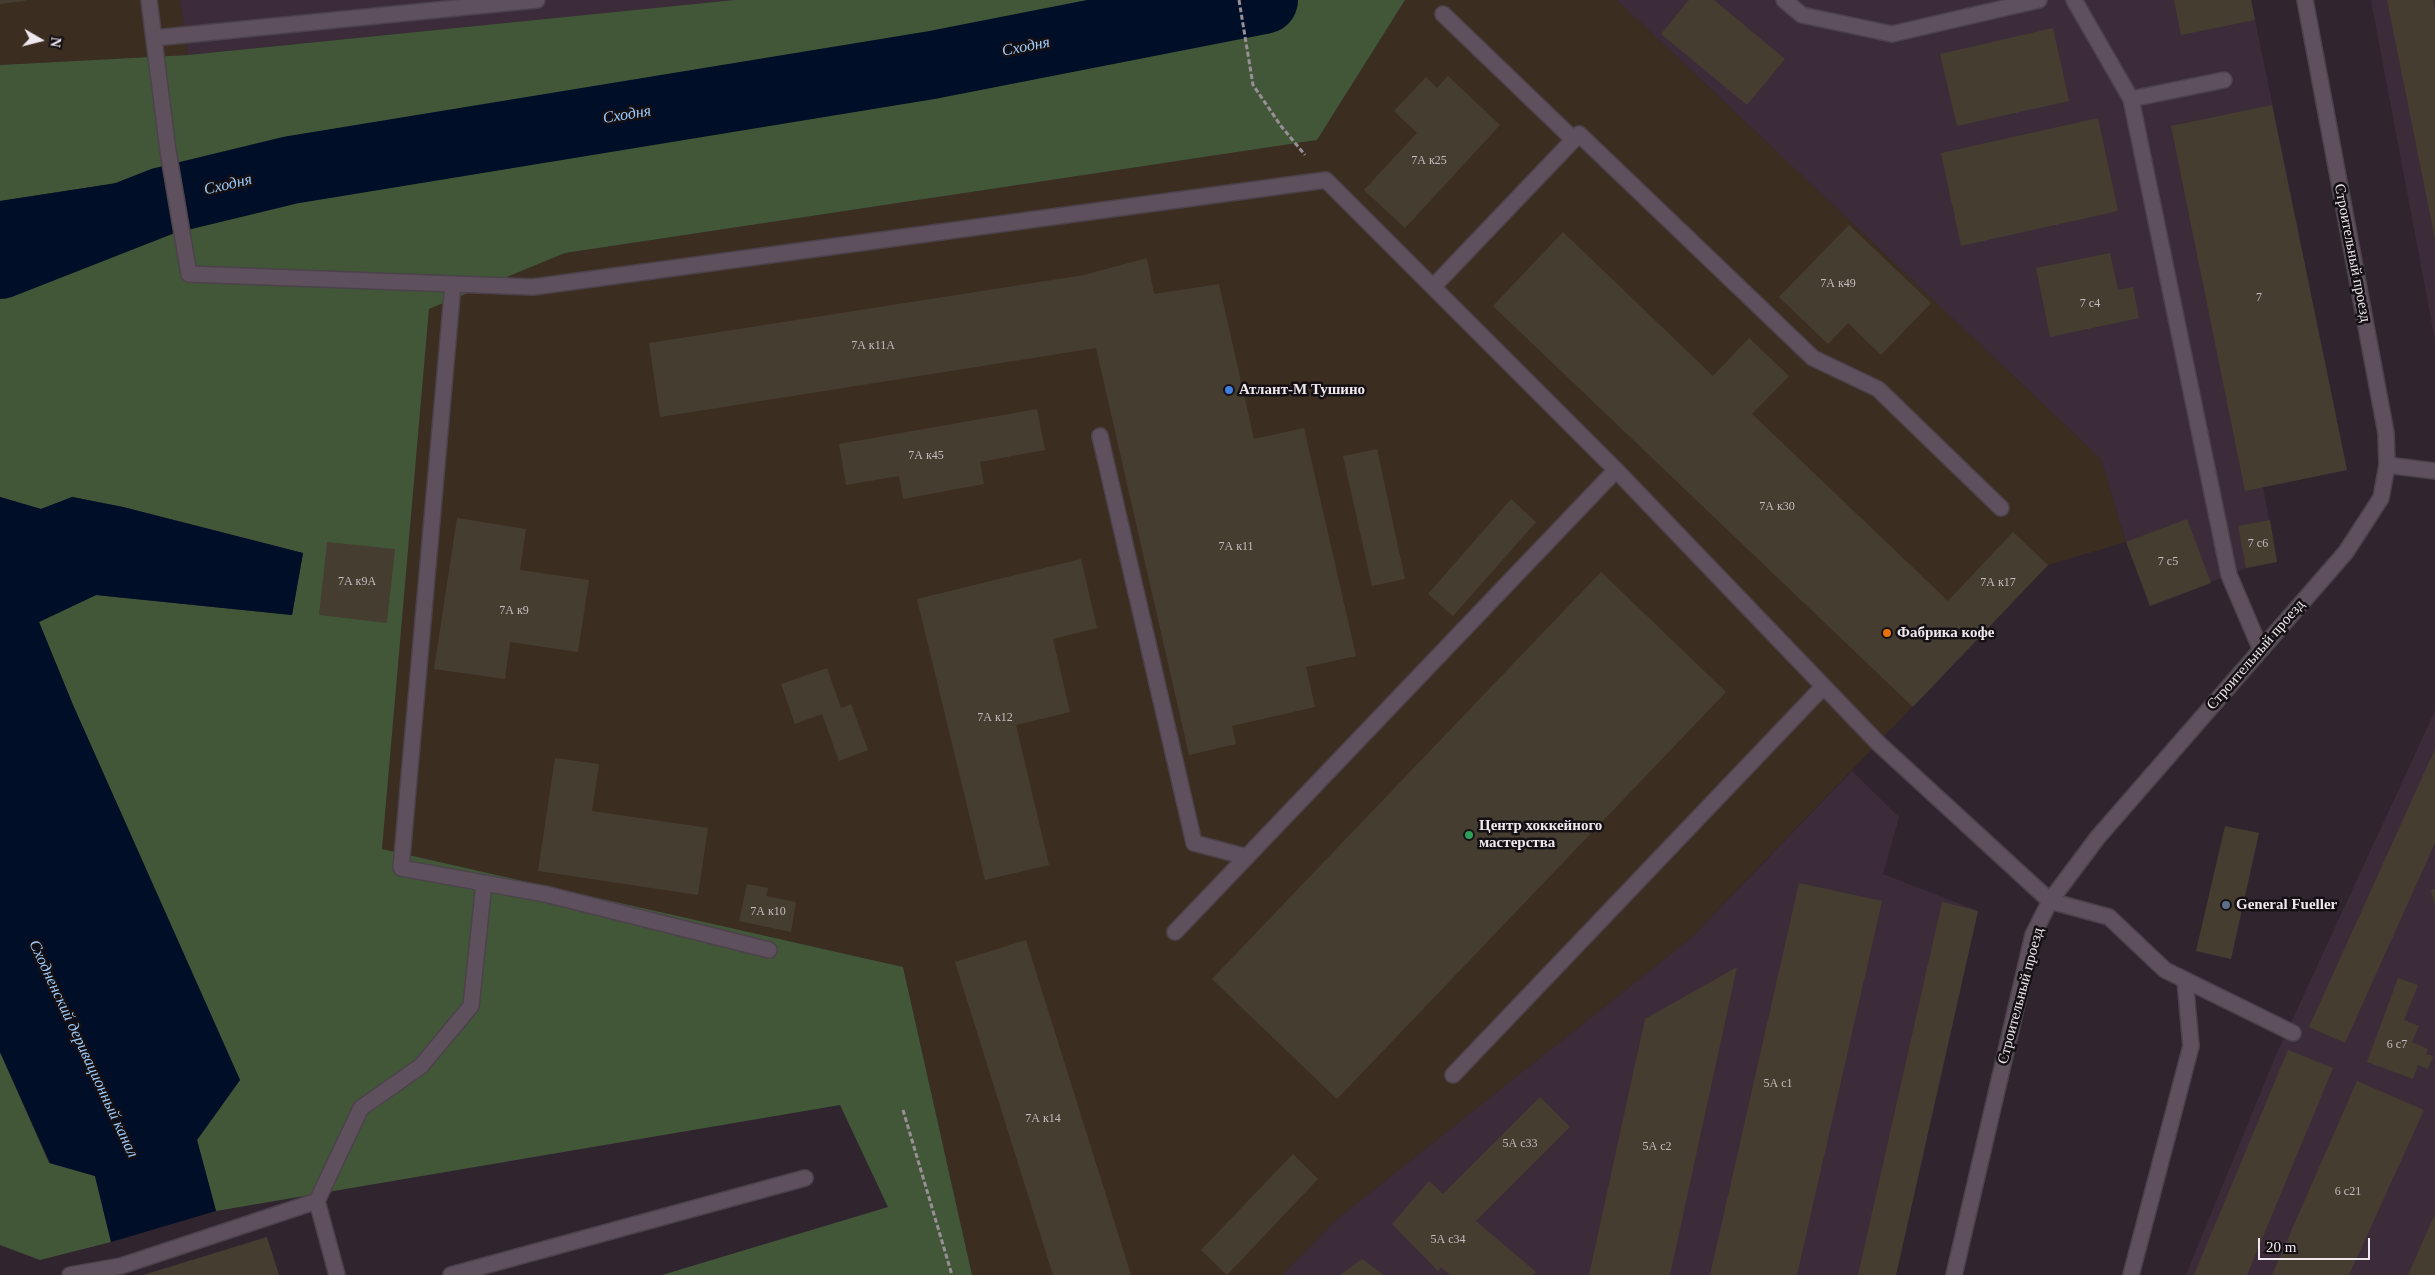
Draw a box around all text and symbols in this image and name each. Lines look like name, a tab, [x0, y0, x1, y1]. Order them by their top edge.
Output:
north arrow	[15, 15, 65, 65]
water label: Сходня	[1000, 33, 1052, 61]
text: N	[47, 36, 63, 48]
water label: Сходня	[601, 102, 653, 128]
house number: 7А к25	[1411, 154, 1447, 168]
water label: Сходня	[202, 170, 254, 200]
street label: Строительный проезд	[2330, 182, 2374, 324]
house number: 7А к49	[1820, 277, 1856, 291]
house number: 7	[2256, 291, 2262, 305]
house number: 7 с4	[2080, 297, 2100, 311]
house number: 7А к11А	[851, 339, 895, 353]
place label: Атлант-М Тушино	[1239, 381, 1365, 399]
marker: Атлант-М Тушино	[1223, 384, 1235, 396]
house number: 7А к45	[908, 449, 944, 463]
house number: 7А к30	[1759, 500, 1795, 514]
house number: 7 с6	[2248, 537, 2268, 551]
house number: 7А к11	[1218, 540, 1254, 554]
house number: 7 с5	[2158, 555, 2178, 569]
house number: 7А к9А	[338, 575, 376, 589]
house number: 7А к17	[1980, 576, 2016, 590]
street label: Строительный проезд	[2203, 596, 2309, 714]
house number: 7А к9	[499, 604, 529, 618]
place label: Фабрика кофе	[1897, 624, 1995, 642]
marker: Фабрика кофе	[1881, 627, 1893, 639]
house number: 7А к12	[977, 711, 1013, 725]
place label: Центр хоккейного мастерства	[1479, 817, 1602, 852]
marker: Центр хоккейного мастерства	[1463, 829, 1475, 841]
place label: General Fueller	[2236, 896, 2337, 914]
marker: General Fueller	[2220, 899, 2232, 911]
house number: 7А к10	[750, 905, 786, 919]
street label: Строительный проезд	[1994, 926, 2048, 1066]
water label: Сходненский деривационный канал	[24, 937, 142, 1161]
house number: 6 с7	[2387, 1038, 2407, 1052]
house number: 5А с1	[1764, 1077, 1792, 1091]
house number: 7А к14	[1025, 1112, 1061, 1126]
house number: 5А с33	[1503, 1137, 1537, 1151]
house number: 5А с2	[1643, 1140, 1671, 1154]
house number: 6 с21	[2335, 1185, 2361, 1199]
scale bar	[2260, 1228, 2372, 1260]
house number: 5А с34	[1431, 1233, 1465, 1247]
text: 20 m	[2266, 1239, 2296, 1255]

